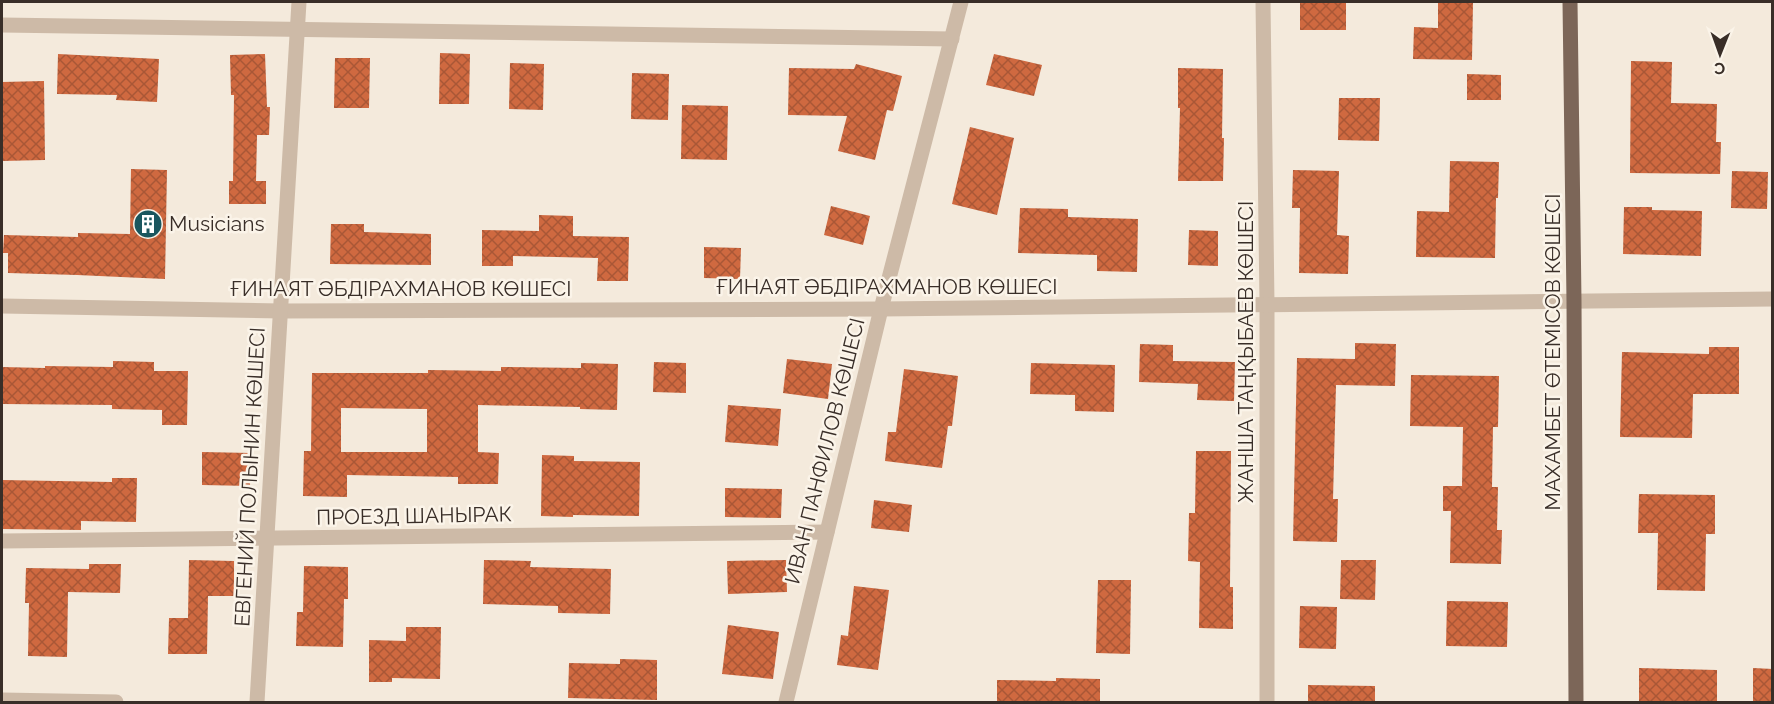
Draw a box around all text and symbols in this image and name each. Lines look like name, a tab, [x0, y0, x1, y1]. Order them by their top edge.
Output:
north arrow	[1690, 24, 1750, 84]
text: С	[1714, 59, 1725, 78]
street label: МАХАМБЕТ ӨТЕМІСОВ КӨШЕСІ	[1540, 194, 1565, 511]
street label: ЖАНША ТАҢҚЫБАЕВ КӨШЕСІ	[1233, 201, 1258, 503]
building icon: Musicians	[132, 208, 164, 240]
place label: Musicians	[169, 211, 265, 236]
street label: ҒИНАЯТ ӘБДІРАХМАНОВ КӨШЕСІ	[717, 274, 1057, 299]
street label: ҒИНАЯТ ӘБДІРАХМАНОВ КӨШЕСІ	[231, 276, 571, 301]
street label: ИВАН ПАНФИЛОВ КӨШЕСІ	[779, 315, 870, 586]
street label: ЕВГЕНИЙ ПОЛЫНИН КӨШЕСІ	[229, 327, 270, 627]
street label: ПРОЕЗД ШАНЫРАК	[316, 501, 512, 530]

